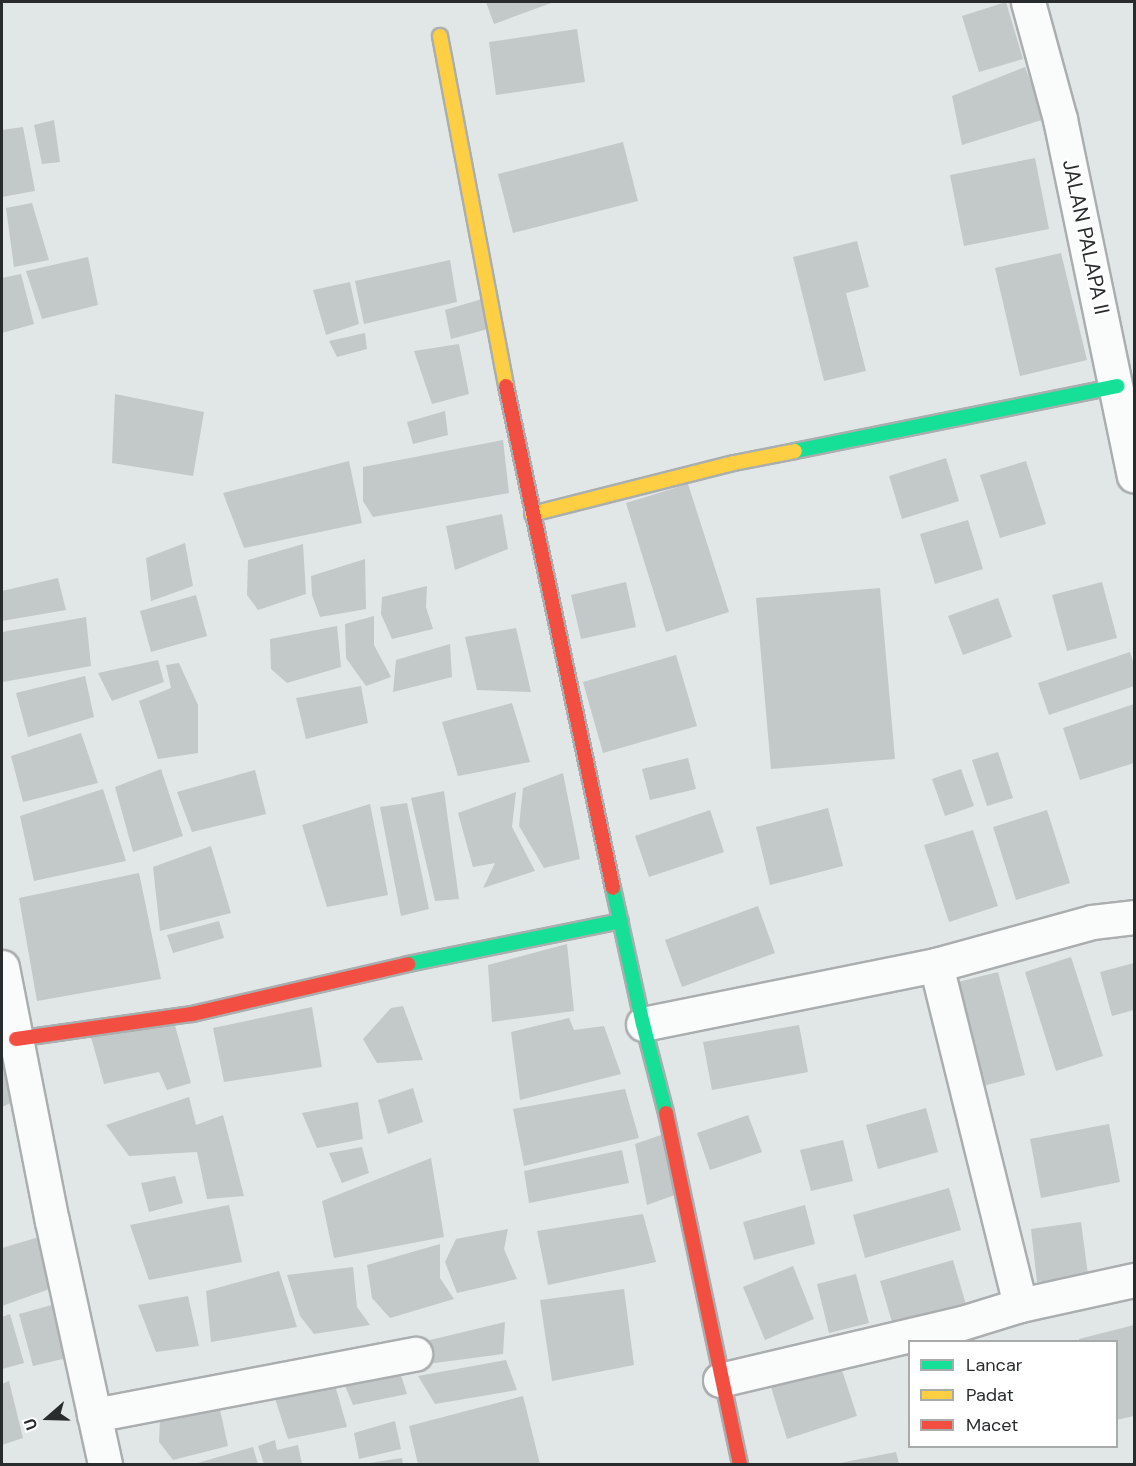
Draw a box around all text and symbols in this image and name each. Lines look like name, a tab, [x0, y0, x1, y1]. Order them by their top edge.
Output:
street label: JALAN PALAPA II	[1057, 157, 1115, 317]
legend	[908, 1340, 1118, 1448]
text: Lancar	[966, 1353, 1022, 1377]
text: Padat	[966, 1383, 1014, 1407]
north arrow	[18, 1388, 78, 1448]
text: Macet	[966, 1413, 1018, 1437]
text: U	[19, 1416, 42, 1433]

